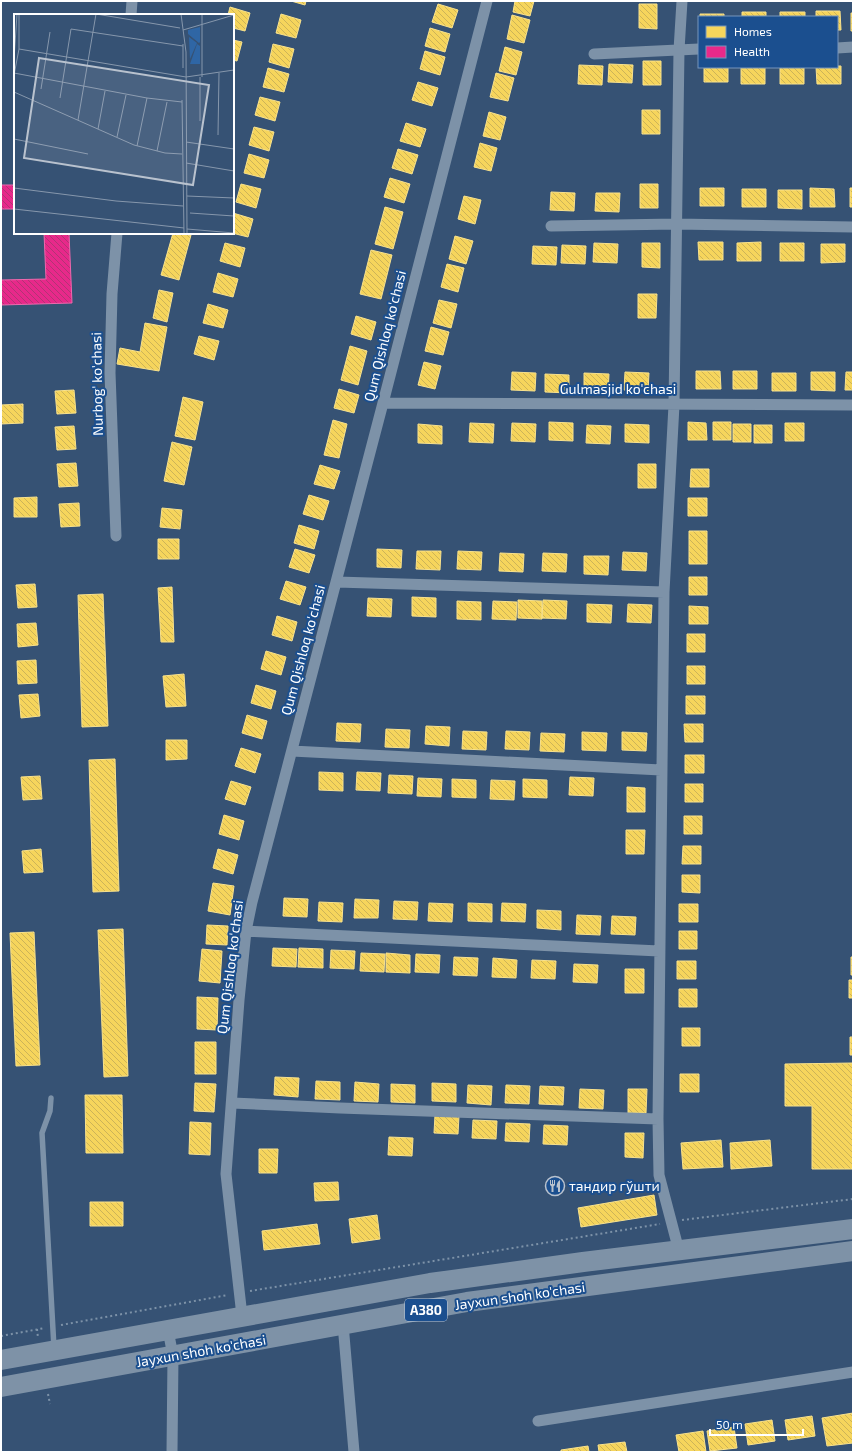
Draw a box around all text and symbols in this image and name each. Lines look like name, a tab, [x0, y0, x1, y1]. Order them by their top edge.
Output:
inset map	[14, 14, 234, 234]
legend	[698, 16, 838, 68]
text: Homes	[734, 24, 772, 38]
text: Health	[734, 44, 770, 58]
street label: Qum Qishloq ko'chasi	[360, 269, 409, 403]
street label: Nurbog' ko'chasi	[87, 332, 106, 436]
street label: Gulmasjid ko'chasi	[560, 380, 676, 397]
street label: Qum Qishloq ko'chasi	[277, 583, 328, 717]
street label: Qum Qishloq ko'chasi	[213, 899, 246, 1035]
restaurant icon: тандир гўшти	[544, 1175, 566, 1197]
place label: тандир гўшти	[569, 1177, 660, 1194]
street label: Jayxun shoh ko'chasi	[454, 1278, 586, 1313]
road number: A380	[405, 1299, 447, 1321]
street label: Jayxun shoh ko'chasi	[135, 1331, 267, 1370]
scale bar	[710, 1411, 803, 1437]
text: 50 m	[716, 1417, 743, 1431]

